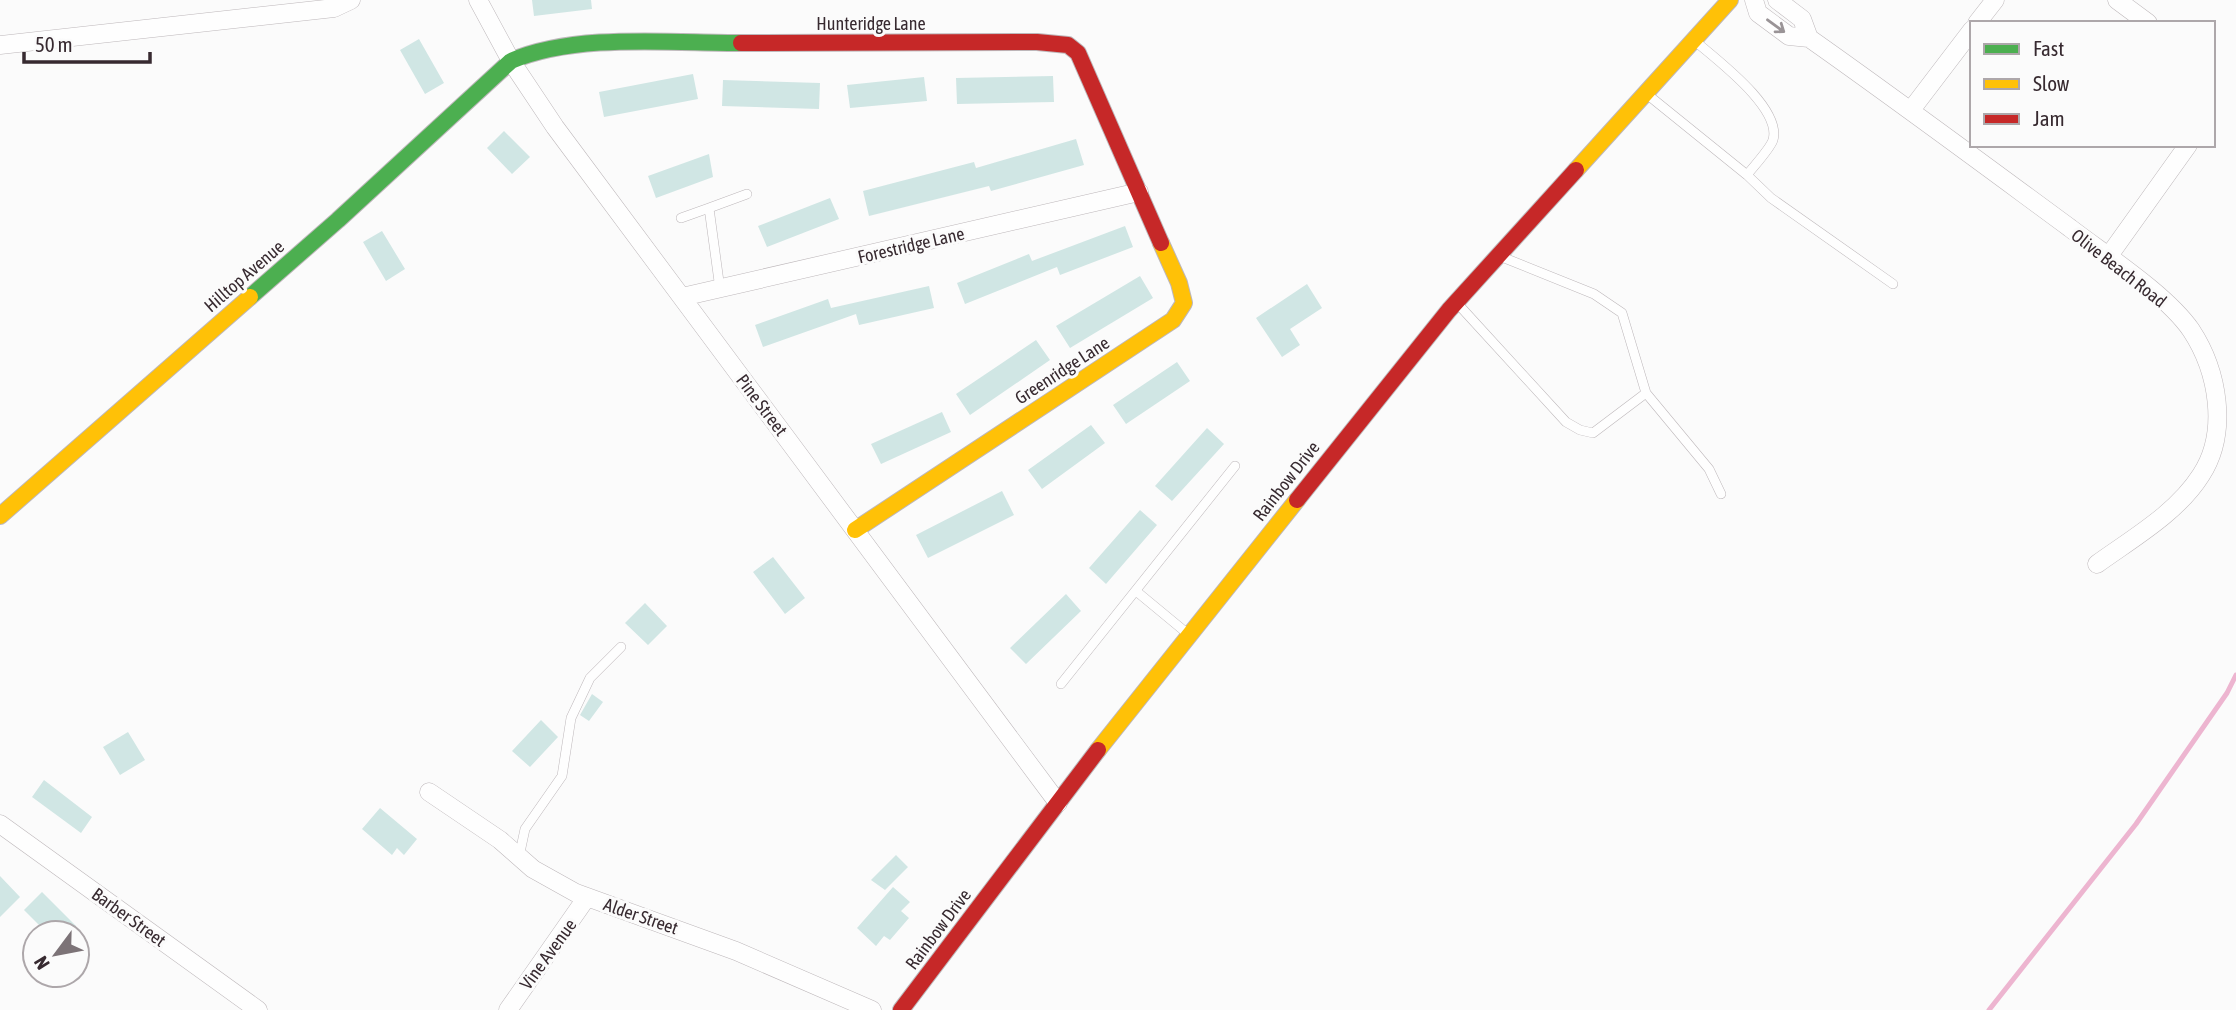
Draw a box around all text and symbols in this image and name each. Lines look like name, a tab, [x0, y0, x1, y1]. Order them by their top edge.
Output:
street label: Hunteridge Lane	[816, 13, 926, 34]
one-way arrow	[1766, 19, 1785, 34]
scale bar	[24, 21, 150, 65]
legend	[1970, 21, 2215, 147]
text: 50 m	[35, 32, 73, 56]
text: Fast	[2033, 36, 2064, 60]
text: Slow	[2033, 71, 2070, 95]
text: Jam	[2033, 106, 2065, 130]
street label: Forestridge Lane	[856, 223, 966, 267]
street label: Olive Beach Road	[2067, 224, 2171, 312]
street label: Hilltop Avenue	[200, 236, 288, 316]
street label: Greenridge Lane	[1011, 332, 1113, 408]
street label: Pine Street	[732, 370, 792, 440]
street label: Rainbow Drive	[1248, 437, 1324, 525]
street label: Barber Street	[88, 883, 170, 951]
street label: Rainbow Drive	[901, 885, 975, 973]
street label: Alder Street	[601, 893, 681, 939]
street label: Vine Avenue	[515, 915, 581, 993]
north arrow	[21, 919, 91, 989]
text: N	[29, 952, 54, 974]

